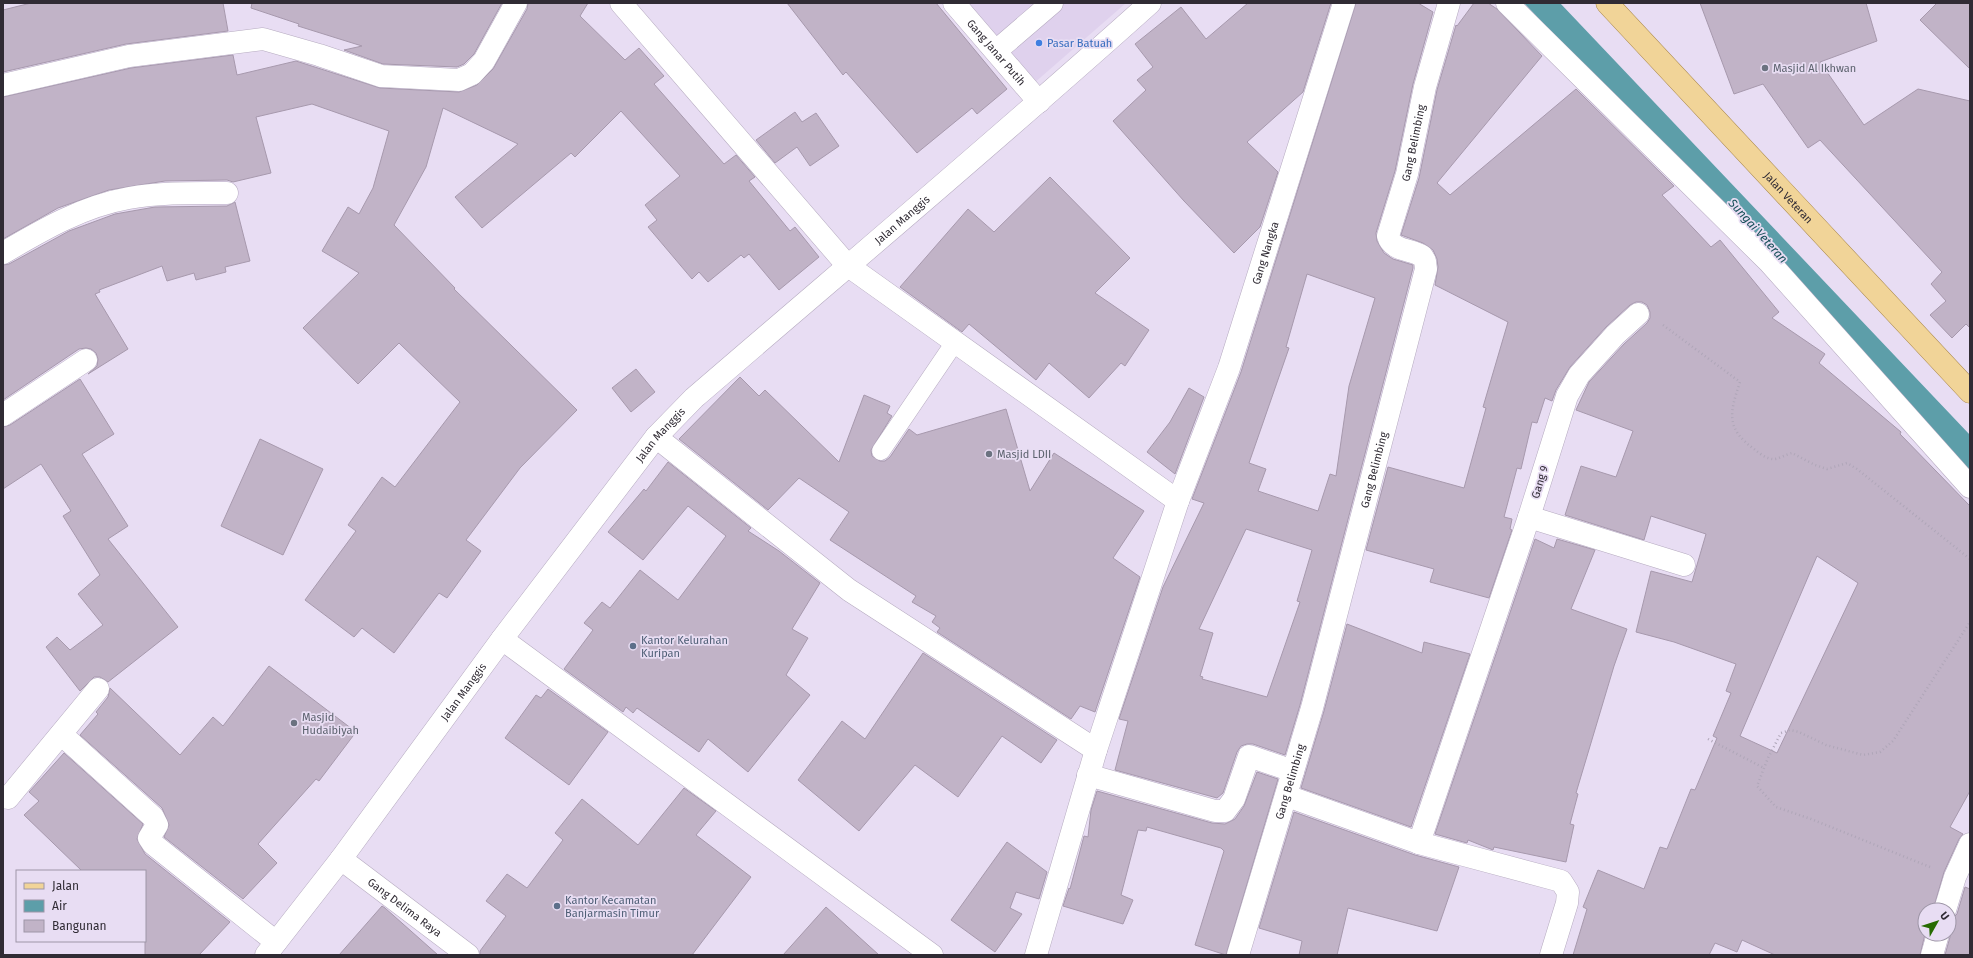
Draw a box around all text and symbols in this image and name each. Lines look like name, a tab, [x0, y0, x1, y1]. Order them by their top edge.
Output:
street label: Gang Janar Putih	[964, 17, 1028, 88]
place label: Pasar Batuah	[1047, 37, 1112, 50]
marker: Pasar Batuah	[1034, 38, 1044, 48]
place label: Masjid Al Ikhwan	[1773, 62, 1856, 75]
marker: Masjid Al Ikhwan	[1760, 63, 1770, 73]
street label: Gang Belimbing	[1399, 103, 1428, 183]
street label: Jalan Veteran	[1761, 169, 1816, 226]
street label: Jalan Manggis	[872, 192, 932, 247]
water label: Sungai Veteran	[1725, 195, 1790, 266]
street label: Gang Nangka	[1249, 220, 1281, 286]
street label: Jalan Manggis	[633, 405, 688, 465]
street label: Gang Belimbing	[1358, 430, 1390, 509]
place label: Masjid LDII	[997, 448, 1051, 461]
marker: Masjid LDII	[984, 449, 994, 459]
street label: Gang 9	[1529, 464, 1551, 500]
place label: Kantor Kelurahan Kuripan	[641, 634, 728, 660]
marker: Kantor Kelurahan Kuripan	[628, 641, 638, 651]
street label: Jalan Manggis	[438, 660, 489, 723]
place label: Masjid Hudaibiyah	[302, 711, 359, 737]
marker: Masjid Hudaibiyah	[289, 718, 299, 728]
street label: Gang Belimbing	[1272, 742, 1307, 821]
legend	[16, 870, 146, 942]
street label: Gang Delima Raya	[365, 875, 444, 939]
text: Jalan	[52, 879, 79, 893]
place label: Kantor Kecamatan Banjarmasin Timur	[565, 894, 660, 920]
text: Air	[52, 899, 67, 913]
marker: Kantor Kecamatan Banjarmasin Timur	[552, 901, 562, 911]
north arrow	[1917, 902, 1957, 942]
text: U	[1937, 909, 1952, 923]
text: Bangunan	[52, 919, 107, 933]

